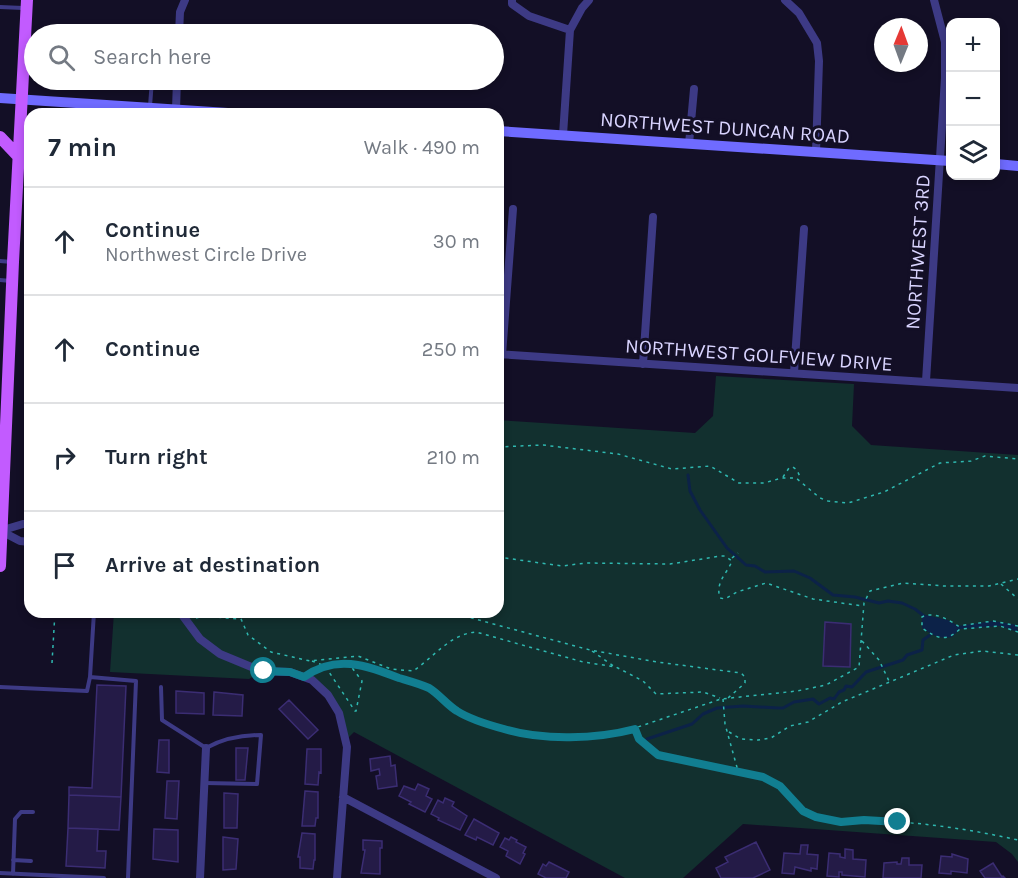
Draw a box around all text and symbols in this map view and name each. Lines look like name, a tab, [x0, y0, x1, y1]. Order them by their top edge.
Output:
north arrow	[874, 18, 928, 72]
map controls	[946, 18, 1000, 180]
button: +	[946, 18, 1000, 72]
search box	[24, 24, 504, 90]
icon: search	[45, 41, 78, 74]
text: Search here	[93, 44, 211, 70]
button: −	[946, 72, 1000, 126]
street label: NORTHWEST DUNCAN ROAD	[599, 108, 851, 148]
button: layers	[946, 126, 1000, 180]
text: 7 min	[48, 132, 117, 163]
text: Walk · 490 m	[364, 136, 480, 159]
street label: NORTHWEST 3RD	[901, 174, 935, 330]
text: Continue	[105, 217, 200, 243]
icon: ahead	[48, 225, 81, 258]
text: 30 m	[433, 230, 480, 253]
text: Northwest Circle Drive	[105, 243, 307, 266]
icon: ahead	[48, 333, 81, 366]
street label: NORTHWEST GOLFVIEW DRIVE	[624, 334, 894, 376]
text: Continue	[105, 336, 200, 362]
text: 250 m	[422, 338, 480, 361]
icon: right	[48, 441, 81, 474]
text: Turn right	[105, 444, 208, 470]
text: 210 m	[426, 446, 480, 469]
icon: arrive	[48, 549, 81, 582]
text: Arrive at destination	[105, 552, 320, 578]
route start	[250, 657, 276, 683]
route end	[884, 808, 910, 834]

